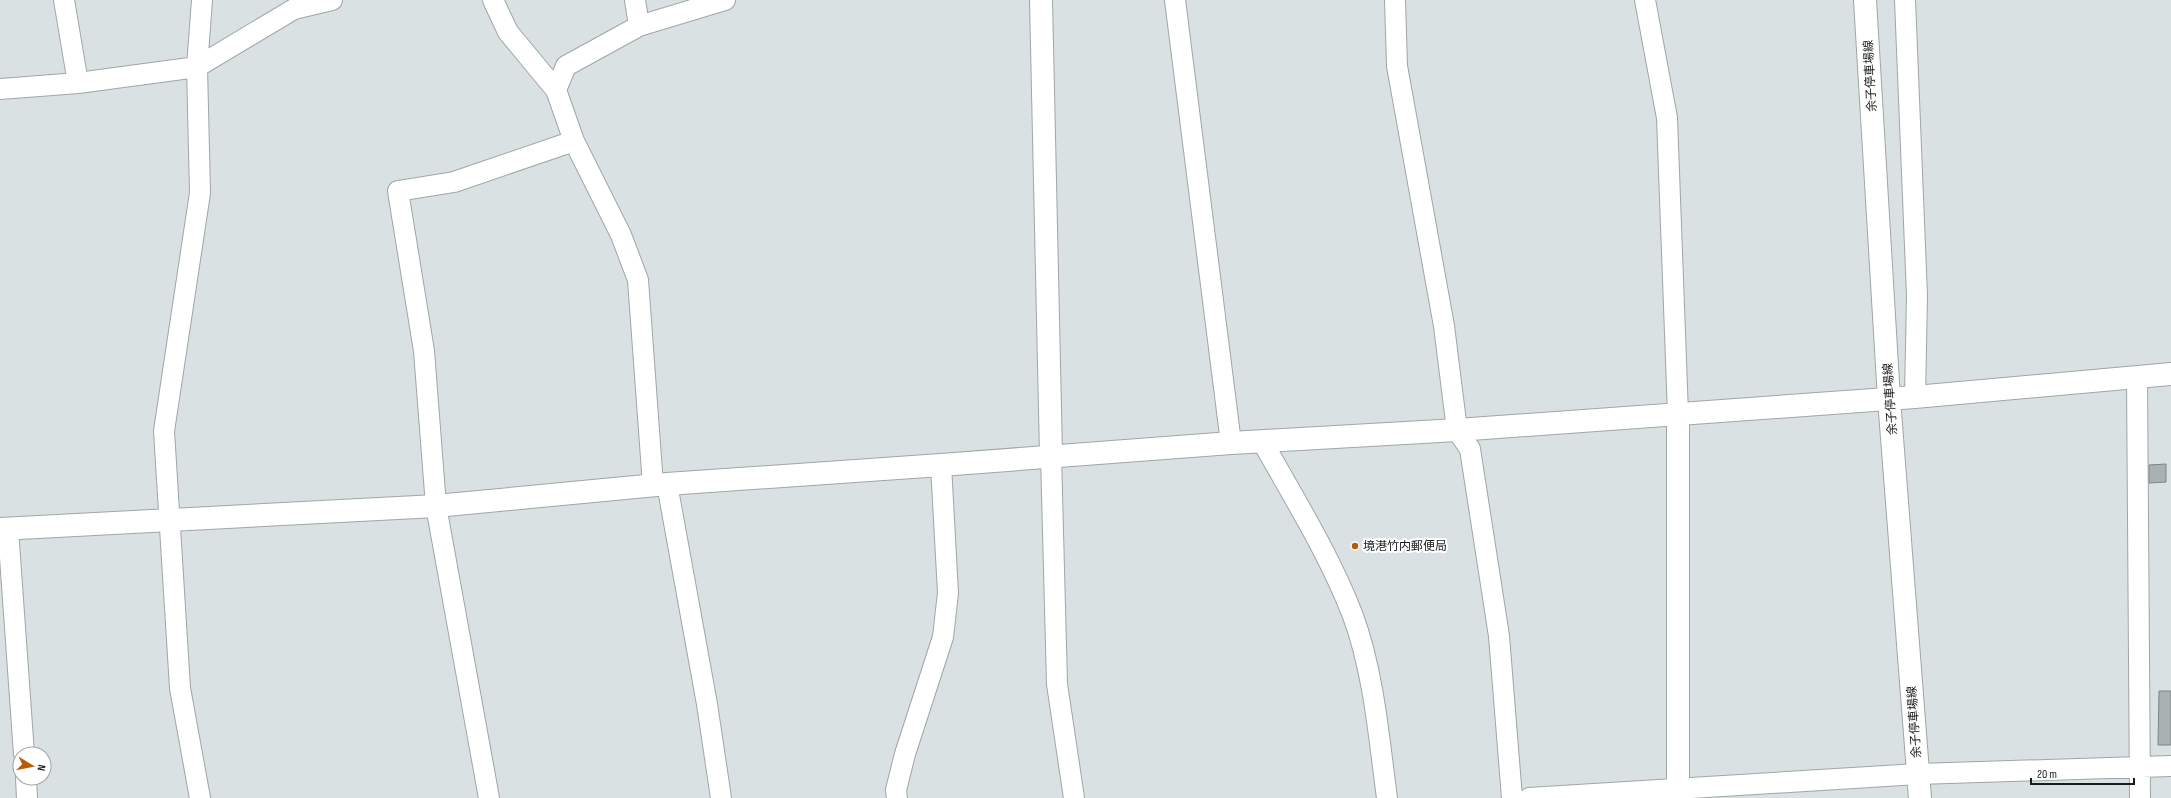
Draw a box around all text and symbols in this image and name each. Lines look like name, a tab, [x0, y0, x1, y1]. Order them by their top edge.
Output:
street label: 余子停車場線	[1861, 40, 1880, 112]
street label: 余子停車場線	[1881, 363, 1900, 435]
place label: 境港竹内郵便局	[1363, 539, 1447, 554]
marker: 境港竹内郵便局	[1350, 541, 1360, 551]
street label: 余子停車場線	[1905, 686, 1924, 758]
north arrow	[12, 746, 52, 786]
scale bar	[2031, 760, 2134, 786]
text: N	[34, 764, 48, 772]
text: 20 m	[2037, 767, 2057, 782]

